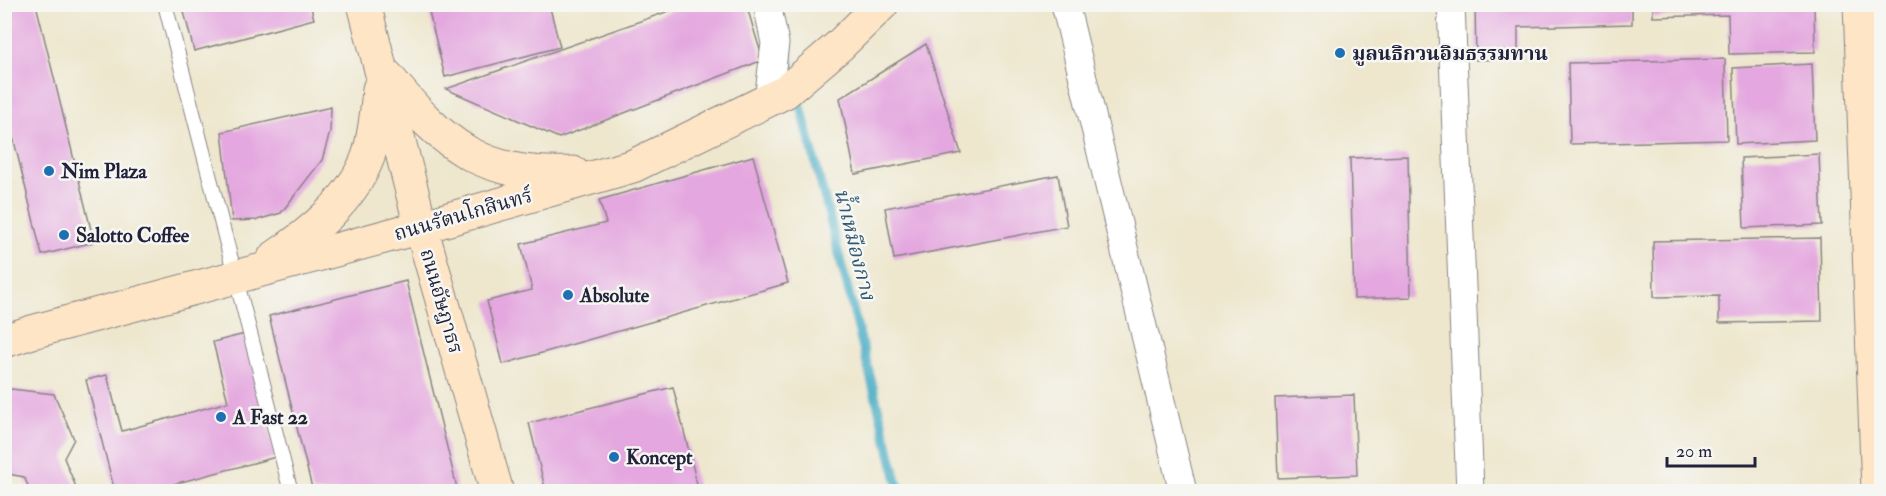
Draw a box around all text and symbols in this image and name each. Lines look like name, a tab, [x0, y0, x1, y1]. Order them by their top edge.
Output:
place label: มูลนธิกวนอิมธรรมทาน	[1352, 41, 1548, 66]
marker: มูลนธิกวนอิมธรรมทาน	[1333, 46, 1347, 60]
place label: Nim Plaza	[60, 159, 148, 184]
marker: Nim Plaza	[42, 164, 56, 178]
street label: ถนนรัตนโกสินทร์	[391, 181, 536, 246]
water label: น้ำเหมืองกาง	[828, 185, 885, 304]
place label: Salotto Coffee	[76, 223, 190, 248]
marker: Salotto Coffee	[57, 228, 71, 242]
street label: ถนนอัษฎาธร	[415, 246, 468, 357]
place label: Absolute	[579, 283, 650, 308]
marker: Absolute	[561, 288, 575, 302]
place label: A Fast 22	[232, 405, 308, 430]
marker: A Fast 22	[214, 410, 228, 424]
scale bar	[1667, 430, 1756, 468]
text: 20 m	[1676, 440, 1712, 463]
place label: Koncept	[626, 445, 693, 471]
marker: Koncept	[607, 450, 621, 464]

